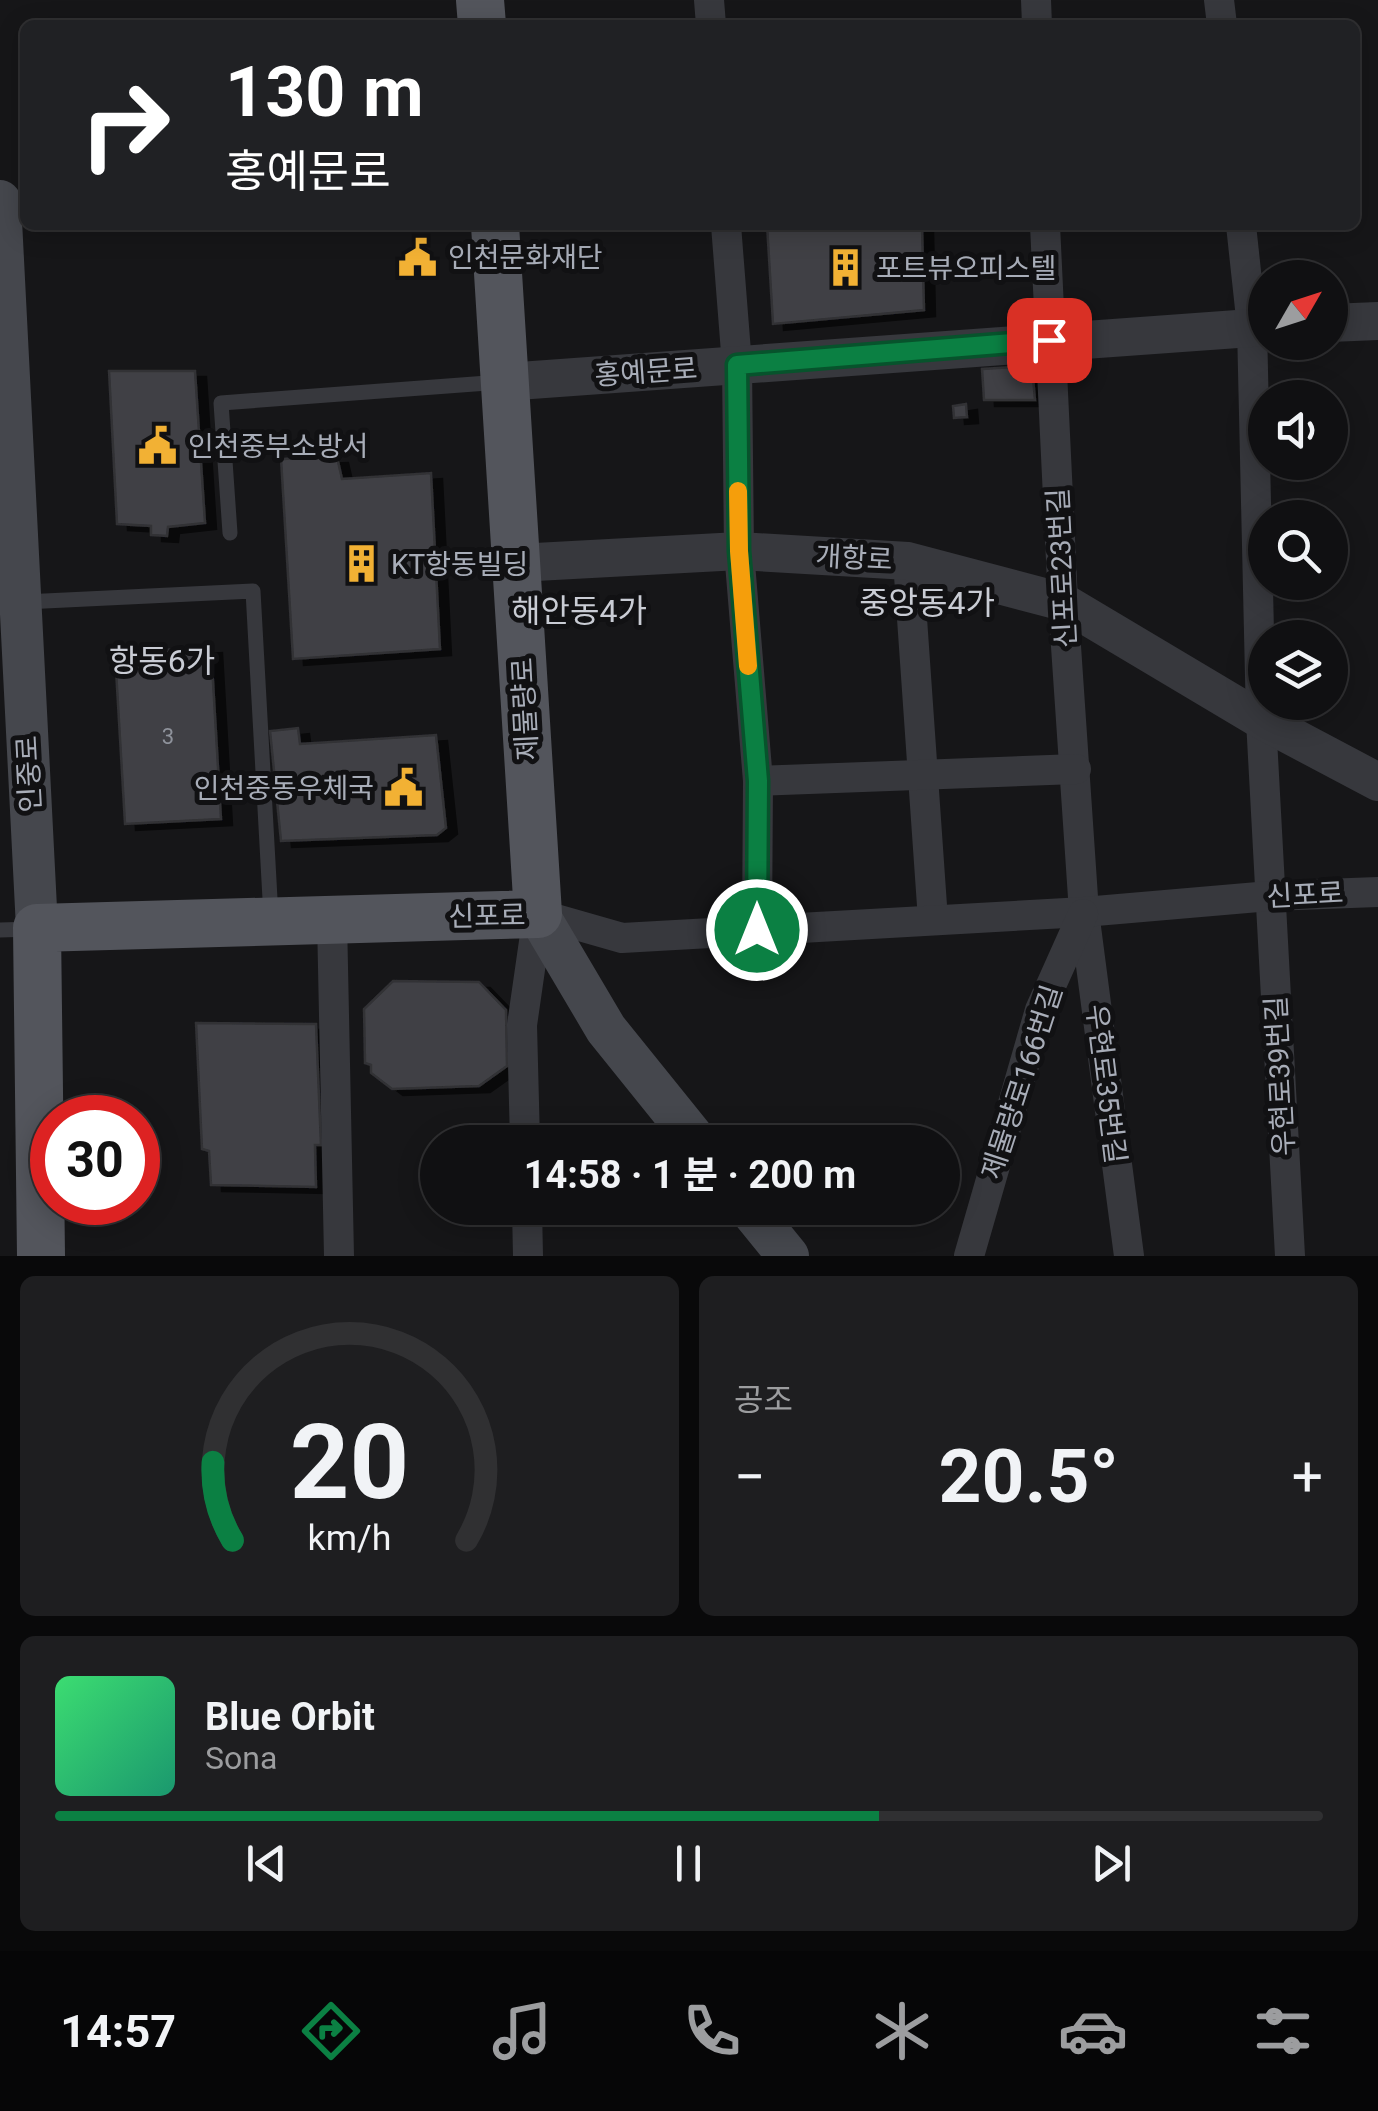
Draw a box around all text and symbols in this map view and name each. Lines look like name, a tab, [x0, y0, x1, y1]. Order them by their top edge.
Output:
text: 130 m	[225, 51, 424, 133]
icon: right	[60, 60, 190, 190]
text: 홍예문로	[225, 145, 391, 198]
public building icon: 인천문화재단	[397, 236, 439, 278]
place label: 인천문화재단	[448, 241, 603, 274]
building icon: 포트뷰오피스텔	[825, 247, 867, 289]
place label: 포트뷰오피스텔	[876, 252, 1056, 285]
north arrow	[1248, 260, 1348, 360]
map controls	[1248, 260, 1348, 720]
pin	[1007, 298, 1092, 383]
icon: arrive	[1022, 313, 1077, 368]
street label: 홍예문로	[593, 352, 699, 392]
button: sound	[1248, 380, 1348, 480]
public building icon: 인천중부소방서	[137, 425, 179, 467]
place label: 인천중부소방서	[188, 430, 368, 463]
street label: 신포로23번길	[1041, 487, 1083, 649]
button: search	[1248, 500, 1348, 600]
street label: 개항로	[815, 540, 893, 576]
building icon: KT항동빌딩	[340, 543, 382, 585]
place label: KT항동빌딩	[391, 548, 528, 581]
district label: 중앙동4가	[859, 584, 995, 622]
district label: 해안동4가	[511, 592, 647, 630]
button: layers	[1248, 620, 1348, 720]
district label: 항동6가	[109, 642, 215, 680]
street label: 제물량로	[506, 657, 544, 761]
house number: 3	[162, 724, 174, 749]
street label: 인중로	[11, 735, 47, 813]
public building icon: 인천중동우체국	[383, 767, 425, 809]
place label: 인천중동우체국	[194, 772, 374, 805]
street label: 신포로	[1266, 877, 1344, 913]
position arrow	[705, 878, 809, 982]
street label: 신포로	[448, 899, 526, 933]
street label: 제물량로166번길	[975, 981, 1069, 1183]
street label: 우현로39번길	[1259, 995, 1301, 1157]
street label: 우현로35번길	[1080, 1002, 1132, 1166]
speed limit sign: 30	[30, 1095, 160, 1225]
text: 14:58 · 1 분 · 200 m	[524, 1153, 856, 1197]
text: 공조	[734, 1381, 793, 1419]
text: 20	[290, 1402, 409, 1523]
text: 20.5°	[939, 1432, 1119, 1520]
text: −	[734, 1445, 765, 1509]
text: +	[1292, 1445, 1323, 1509]
text: km/h	[308, 1517, 391, 1559]
text: Blue Orbit	[205, 1695, 375, 1739]
text: Sona	[205, 1739, 277, 1777]
icon: previous	[239, 1836, 294, 1891]
icon: pause	[661, 1836, 716, 1891]
icon: next	[1084, 1836, 1139, 1891]
icon: directions	[296, 1996, 366, 2066]
icon: music	[487, 1996, 557, 2066]
icon: phone	[677, 1996, 747, 2066]
icon: climate	[867, 1996, 937, 2066]
icon: car	[1058, 1996, 1128, 2066]
icon: filters	[1248, 1996, 1318, 2066]
text: 14:57	[60, 2005, 176, 2058]

